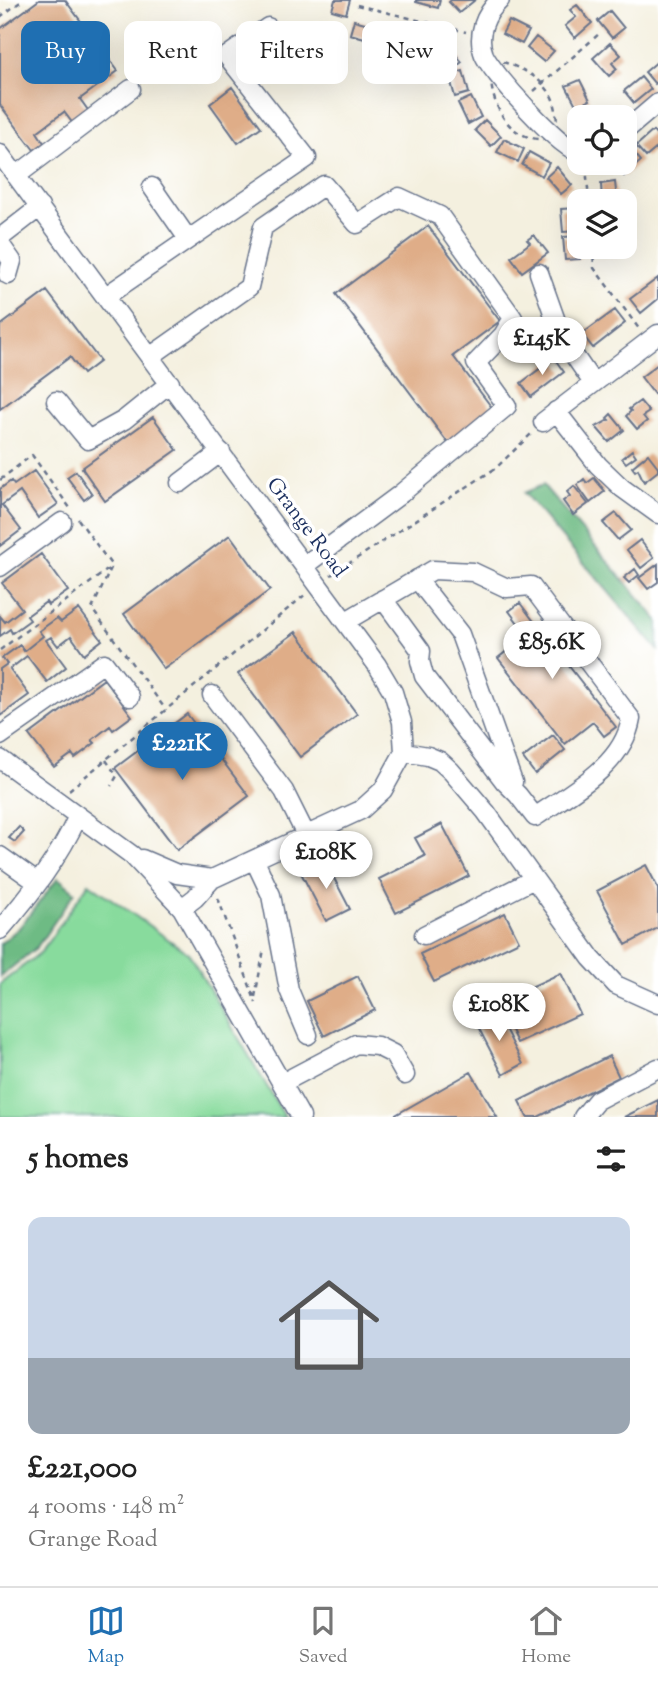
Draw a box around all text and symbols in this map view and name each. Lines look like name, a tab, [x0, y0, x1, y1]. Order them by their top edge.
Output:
chip: Buy	[21, 21, 110, 84]
chip: Rent	[124, 21, 222, 84]
chip: Filters	[236, 21, 348, 84]
chip: New	[362, 21, 457, 84]
map controls	[567, 105, 637, 259]
button: locate	[567, 105, 637, 175]
button: layers	[567, 189, 637, 259]
pin: £145K	[493, 318, 591, 377]
text: £145K	[514, 323, 570, 356]
street label: Grange Road	[258, 472, 354, 584]
pin: £85.6K	[495, 622, 609, 681]
text: £85.6K	[519, 627, 585, 660]
pin: £221K	[133, 722, 231, 782]
text: £221K	[153, 728, 211, 761]
pin: £108K	[277, 832, 375, 891]
text: £108K	[296, 837, 356, 870]
pin: £108K	[450, 984, 548, 1043]
text: £108K	[469, 989, 529, 1022]
text: 5 homes	[28, 1138, 129, 1181]
icon: filters	[592, 1140, 630, 1178]
icon: home	[266, 1262, 392, 1388]
text: £221,000	[28, 1448, 137, 1491]
text: 4 rooms · 148 m²	[28, 1491, 185, 1524]
text: Grange Road	[28, 1524, 158, 1557]
tab: Map	[87, 1602, 125, 1671]
tab: Saved	[299, 1602, 347, 1671]
tab: Home	[521, 1602, 571, 1671]

